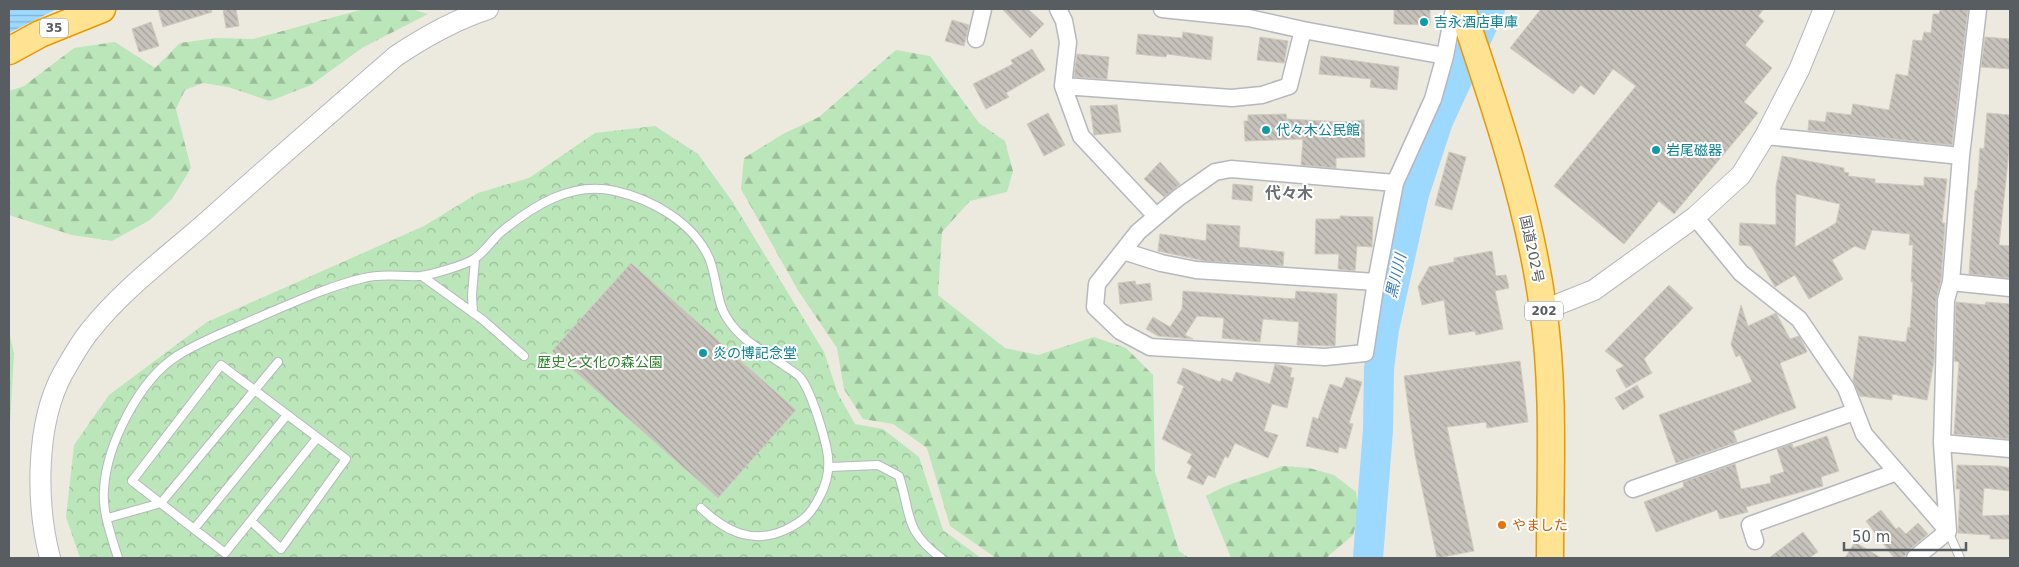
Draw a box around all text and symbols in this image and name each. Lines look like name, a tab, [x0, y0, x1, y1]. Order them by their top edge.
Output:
place label: 吉永酒店車庫	[1434, 14, 1518, 30]
marker: 吉永酒店車庫	[1418, 16, 1430, 28]
road number: 35	[40, 18, 68, 38]
place label: 代々木公民館	[1276, 122, 1360, 138]
marker: 代々木公民館	[1260, 124, 1272, 136]
place label: 岩尾磁器	[1666, 142, 1722, 158]
marker: 岩尾磁器	[1650, 144, 1662, 156]
district label: 代々木	[1265, 184, 1313, 203]
street label: 国道202号	[1517, 214, 1547, 284]
water label: 黒川川	[1382, 250, 1410, 300]
road number: 202	[1525, 302, 1563, 321]
place label: 炎の博記念堂	[713, 345, 797, 361]
marker: 炎の博記念堂	[697, 347, 709, 359]
park label: 歴史と文化の森公園	[537, 354, 663, 370]
place label: やました	[1512, 517, 1568, 533]
marker: やました	[1496, 519, 1508, 531]
scale bar	[1844, 520, 1966, 552]
text: 50 m	[1852, 528, 1890, 546]

